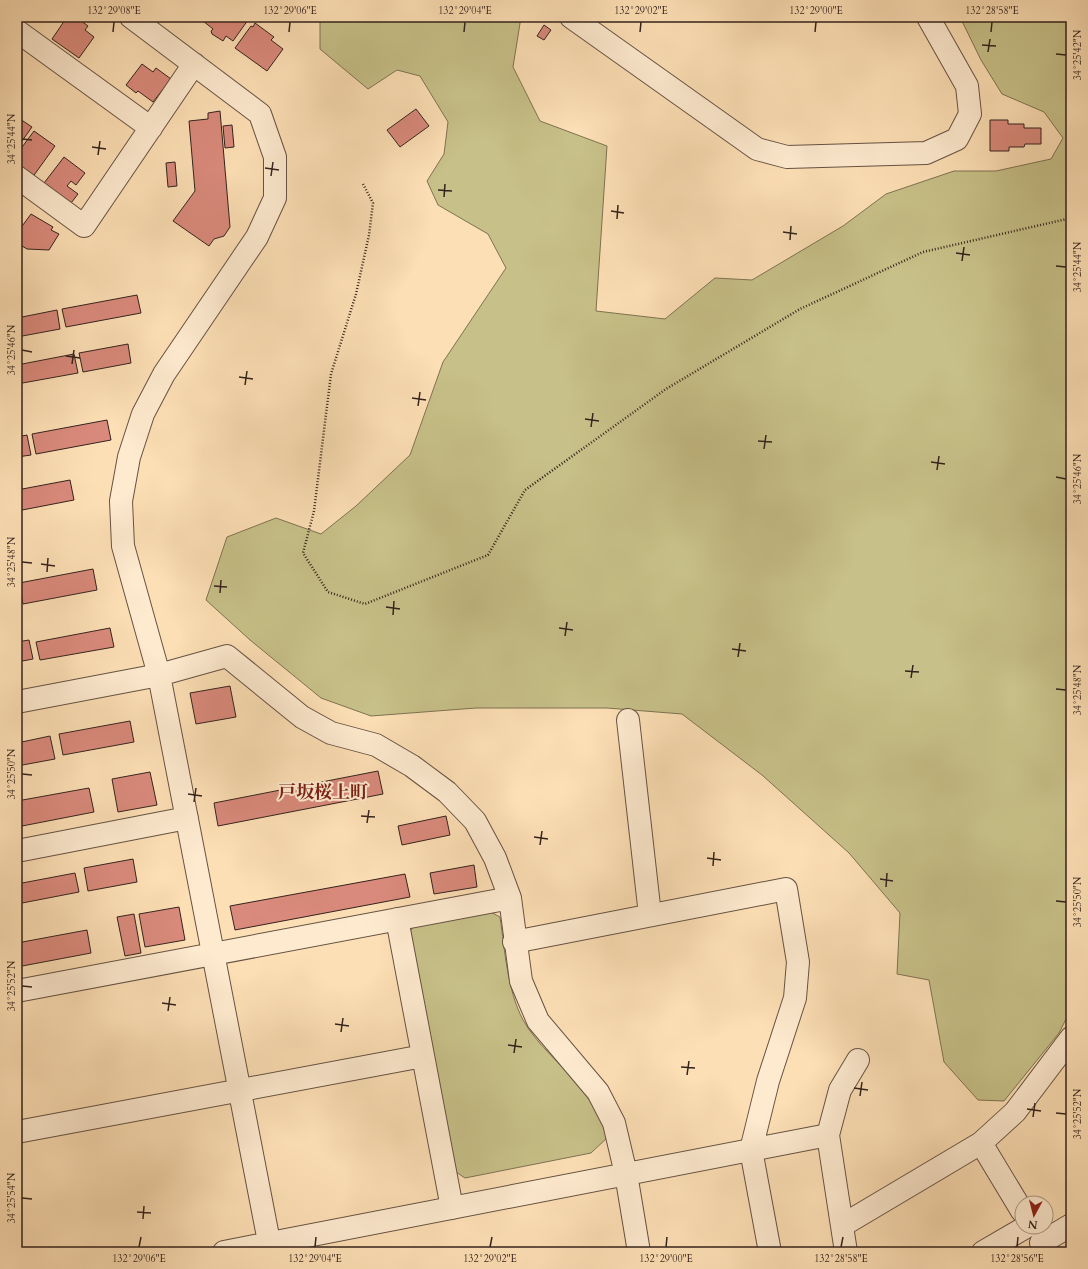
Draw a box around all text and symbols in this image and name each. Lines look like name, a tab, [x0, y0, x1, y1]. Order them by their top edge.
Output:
text: 132°29'08"E	[87, 4, 141, 18]
text: 132°29'06"E	[263, 4, 317, 18]
text: 132°29'04"E	[438, 4, 492, 18]
text: 132°29'02"E	[614, 4, 668, 18]
text: 132°29'00"E	[789, 4, 843, 18]
text: 132°28'58"E	[965, 4, 1019, 18]
text: 34°25'42"N	[1071, 29, 1085, 80]
text: 34°25'44"N	[5, 113, 19, 164]
text: 34°25'44"N	[1071, 241, 1085, 292]
text: 34°25'46"N	[5, 324, 19, 375]
text: 34°25'46"N	[1071, 453, 1085, 504]
text: 34°25'48"N	[5, 536, 19, 587]
text: 34°25'48"N	[1071, 664, 1085, 715]
text: 34°25'50"N	[5, 748, 19, 799]
district label: 戸坂桜上町	[278, 780, 368, 805]
text: 34°25'50"N	[1071, 876, 1085, 927]
text: 34°25'52"N	[5, 960, 19, 1011]
text: 34°25'52"N	[1071, 1088, 1085, 1139]
text: 34°25'54"N	[5, 1172, 19, 1223]
north arrow	[1014, 1195, 1054, 1235]
text: N	[1027, 1216, 1038, 1232]
text: 132°29'06"E	[112, 1252, 166, 1266]
text: 132°29'04"E	[288, 1252, 342, 1266]
text: 132°29'02"E	[463, 1252, 517, 1266]
text: 132°29'00"E	[639, 1252, 693, 1266]
text: 132°28'58"E	[814, 1252, 868, 1266]
text: 132°28'56"E	[990, 1252, 1044, 1266]

